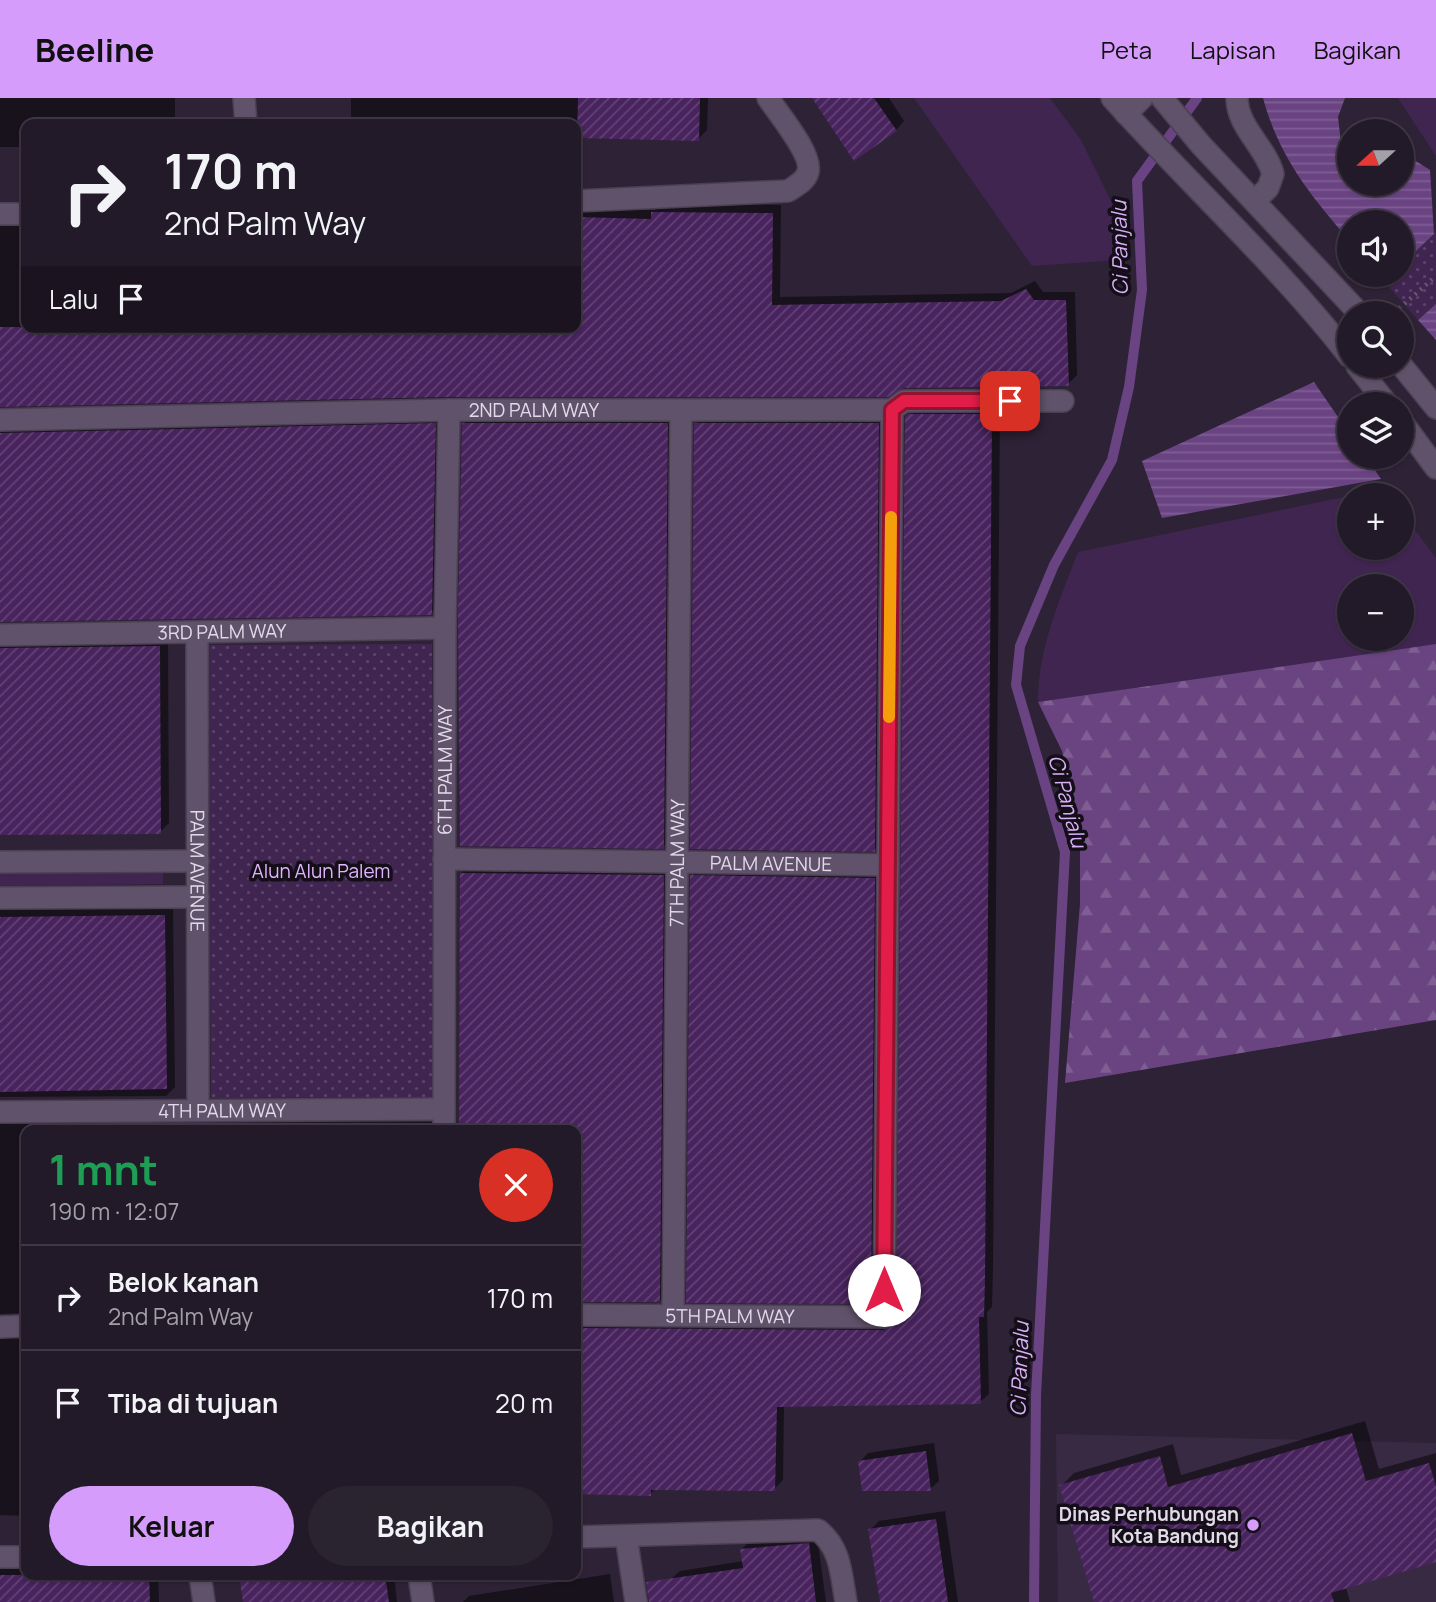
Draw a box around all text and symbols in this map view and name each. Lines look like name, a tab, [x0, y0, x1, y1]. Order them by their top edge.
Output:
text: Beeline	[35, 27, 154, 72]
text: Peta	[1101, 33, 1152, 66]
text: Lapisan	[1190, 33, 1276, 66]
text: Bagikan	[1314, 33, 1401, 66]
north arrow	[1337, 119, 1414, 196]
map controls	[1337, 119, 1414, 651]
text: 170 m	[164, 137, 298, 204]
icon: right	[49, 147, 140, 238]
water label: Ci Panjalu	[1104, 199, 1134, 296]
text: 2nd Palm Way	[164, 201, 366, 245]
button: sound	[1337, 210, 1414, 287]
icon: arrive	[112, 280, 150, 318]
text: Lalu	[49, 281, 98, 317]
button: search	[1337, 301, 1414, 378]
pin	[980, 371, 1040, 431]
icon: arrive	[991, 382, 1029, 420]
button: layers	[1337, 392, 1414, 469]
street label: 2ND PALM WAY	[469, 397, 600, 423]
button: +	[1337, 483, 1414, 560]
button: −	[1337, 574, 1414, 651]
street label: 3RD PALM WAY	[157, 617, 287, 646]
street label: 6TH PALM WAY	[432, 705, 458, 835]
water label: Ci Panjalu	[1042, 752, 1094, 852]
street label: 7TH PALM WAY	[663, 799, 691, 927]
street label: PALM AVENUE	[184, 810, 211, 932]
street label: PALM AVENUE	[710, 850, 832, 877]
park label: Alun Alun Palem	[252, 858, 390, 884]
street label: 4TH PALM WAY	[158, 1097, 287, 1124]
text: 1 mnt	[49, 1140, 158, 1198]
button: close	[479, 1148, 553, 1222]
text: 190 m · 12:07	[49, 1195, 179, 1227]
position arrow	[847, 1253, 921, 1327]
text: Belok kanan	[108, 1264, 259, 1300]
icon: right	[49, 1279, 87, 1317]
text: 170 m	[487, 1280, 553, 1316]
text: 2nd Palm Way	[108, 1300, 253, 1332]
street label: 5TH PALM WAY	[665, 1303, 795, 1329]
water label: Ci Panjalu	[1003, 1320, 1035, 1417]
icon: arrive	[49, 1384, 87, 1422]
text: Tiba di tujuan	[108, 1385, 278, 1421]
text: 20 m	[495, 1385, 553, 1421]
button: Keluar	[49, 1486, 294, 1566]
button: Bagikan	[308, 1486, 553, 1566]
place label: Dinas Perhubungan Kota Bandung	[1059, 1501, 1239, 1549]
marker: Dinas Perhubungan Kota Bandung	[1245, 1517, 1261, 1533]

